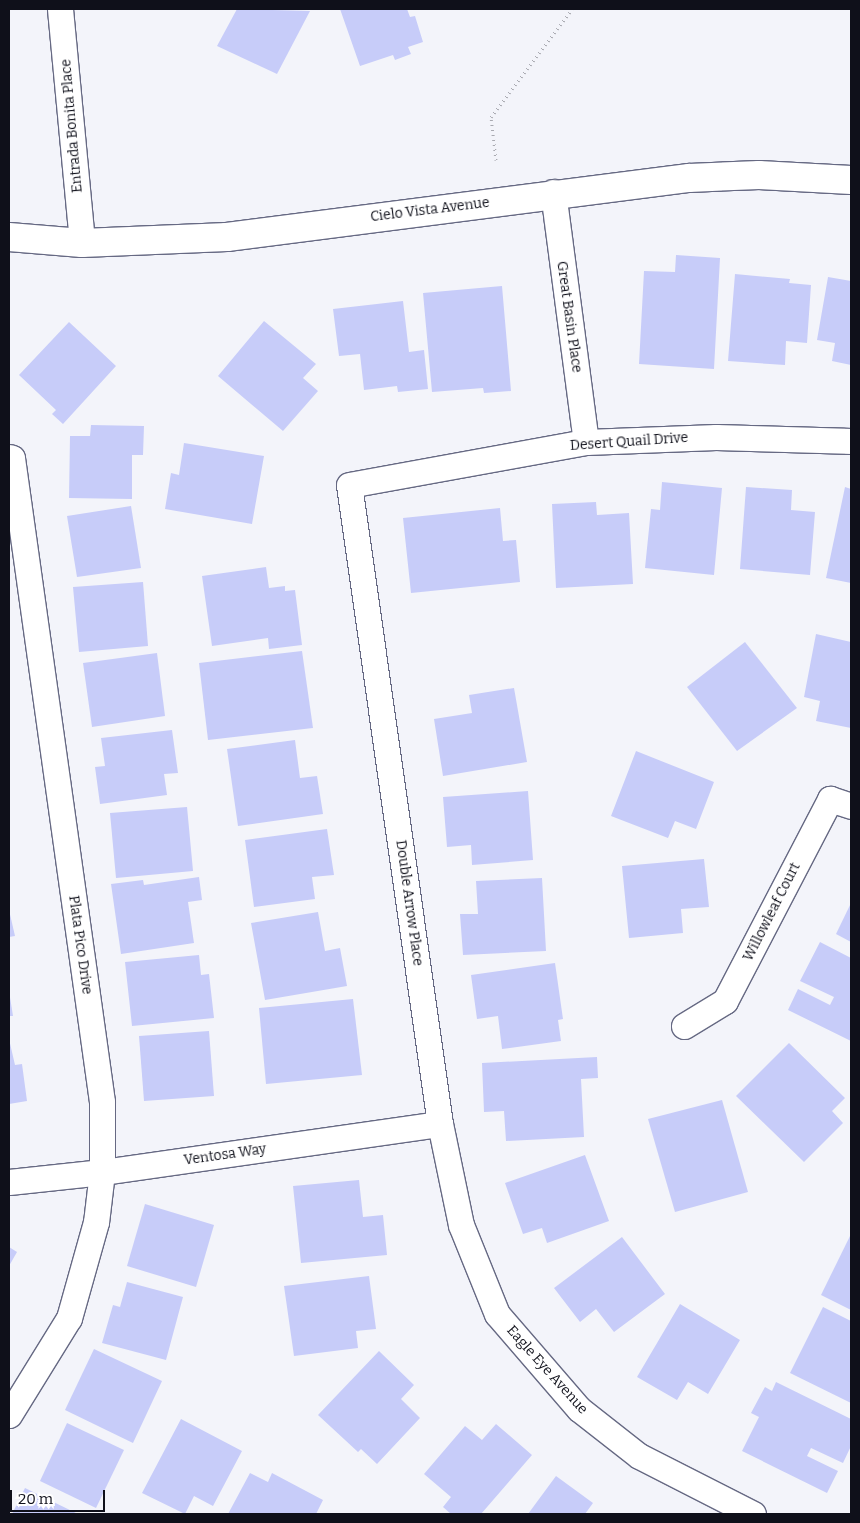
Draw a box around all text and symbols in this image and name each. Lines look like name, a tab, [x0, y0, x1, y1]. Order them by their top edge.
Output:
street label: Entrada Bonita Place	[58, 59, 86, 193]
street label: Cielo Vista Avenue	[369, 194, 491, 226]
street label: Great Basin Place	[553, 260, 585, 374]
street label: Desert Quail Drive	[569, 429, 689, 455]
street label: Double Arrow Place	[392, 839, 426, 967]
street label: Willowleaf Court	[740, 860, 804, 964]
street label: Plata Pico Drive	[65, 894, 95, 996]
street label: Ventosa Way	[183, 1141, 267, 1169]
street label: Eagle Eye Avenue	[503, 1322, 591, 1418]
scale bar	[12, 1480, 108, 1512]
text: 20 m	[18, 1490, 53, 1508]

